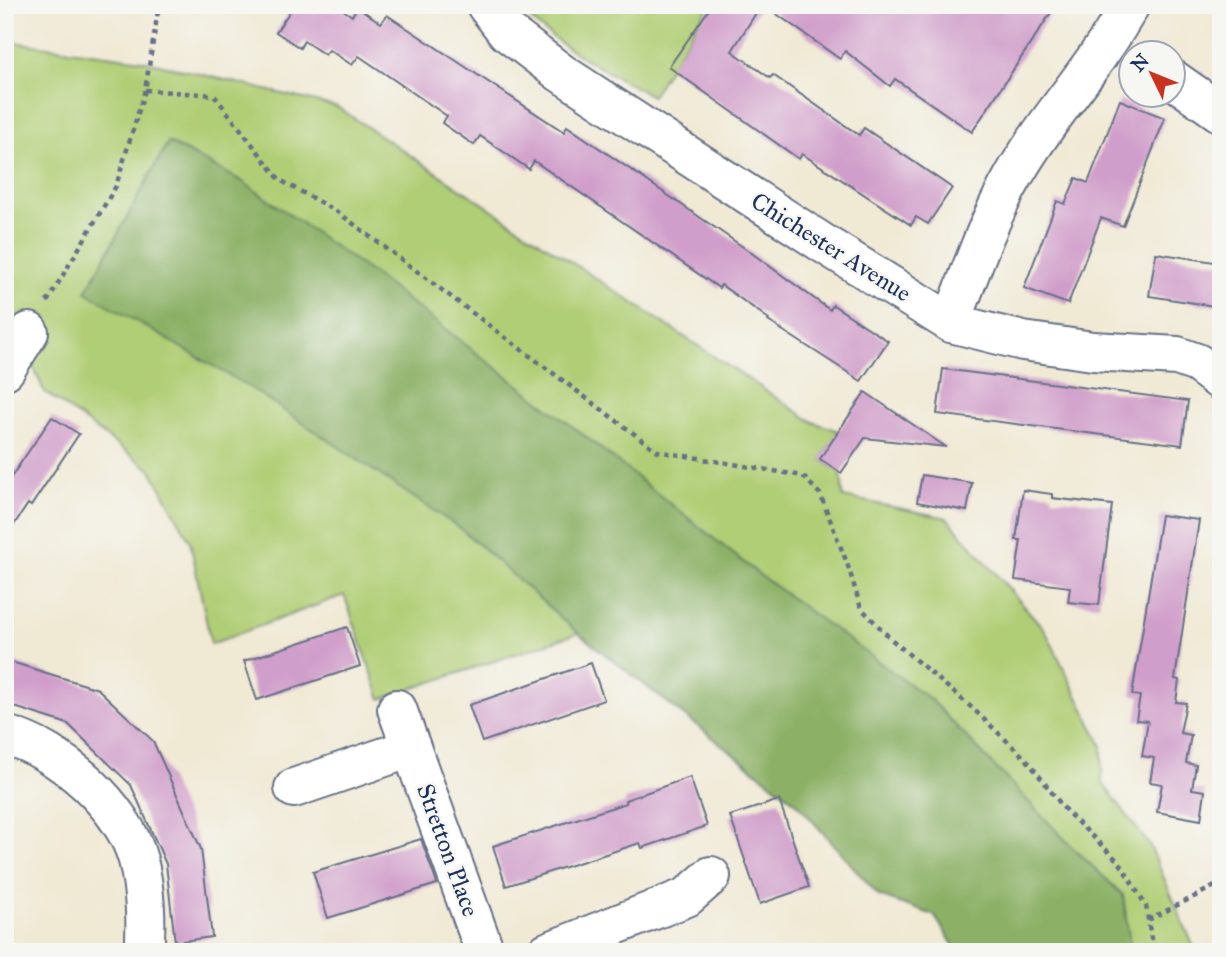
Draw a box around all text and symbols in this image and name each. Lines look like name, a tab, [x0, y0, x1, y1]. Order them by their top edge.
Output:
north arrow	[1118, 38, 1188, 108]
text: N	[1126, 49, 1154, 76]
street label: Chichester Avenue	[745, 186, 917, 308]
street label: Stretton Place	[410, 780, 486, 920]

